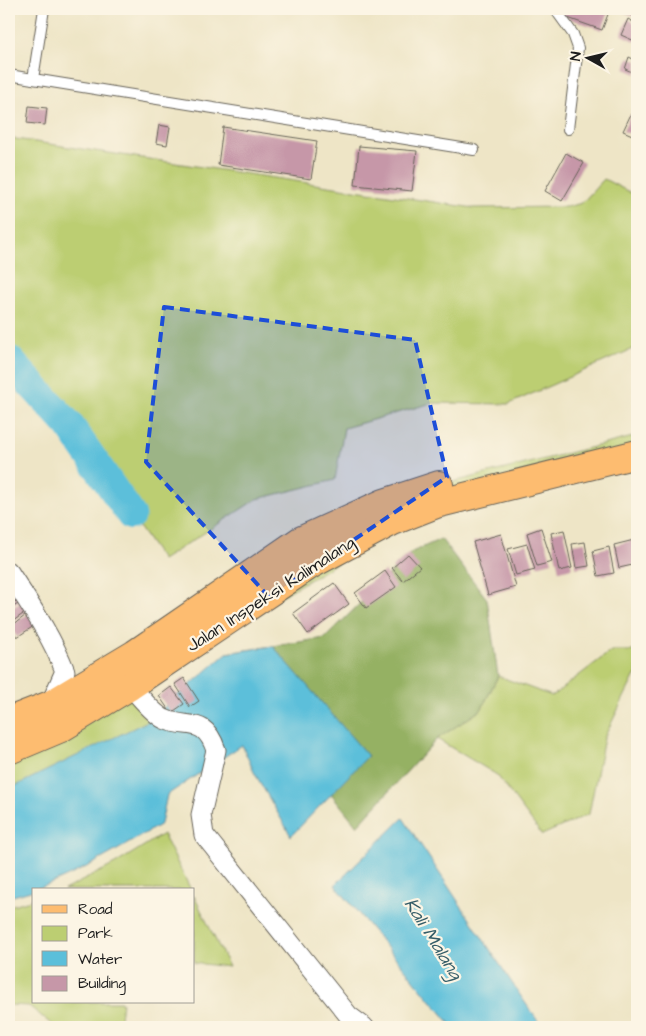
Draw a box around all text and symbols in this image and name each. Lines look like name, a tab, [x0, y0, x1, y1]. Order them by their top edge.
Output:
north arrow	[564, 32, 614, 82]
text: N	[566, 50, 587, 62]
street label: Jalan Inspeksi Kalimalang	[182, 530, 361, 659]
legend	[32, 888, 195, 1004]
water label: Kali Malang	[397, 893, 469, 986]
text: Road	[78, 899, 113, 920]
text: Park	[78, 923, 113, 944]
text: Water	[78, 949, 122, 970]
text: Building	[78, 973, 126, 995]

